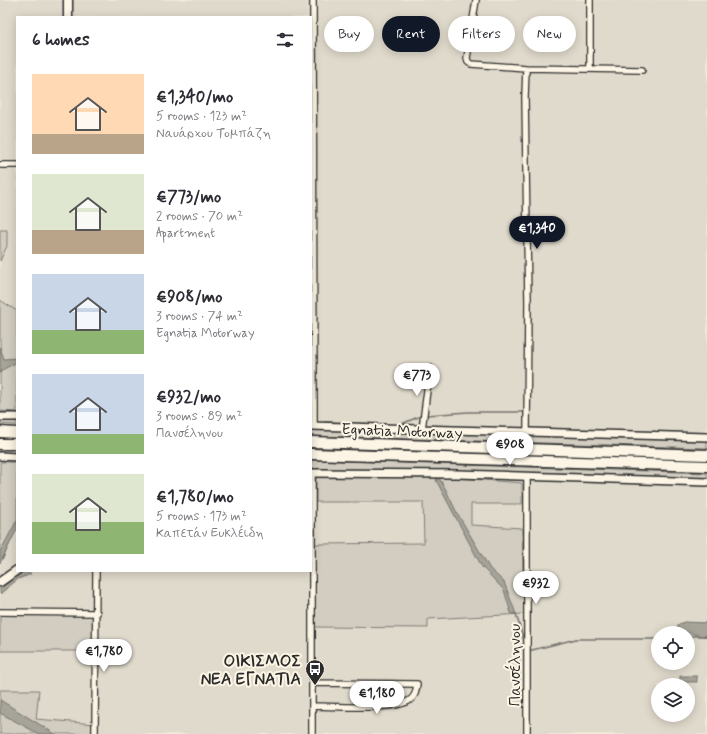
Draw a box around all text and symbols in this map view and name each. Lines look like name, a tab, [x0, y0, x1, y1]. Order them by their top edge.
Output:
chip: Buy	[324, 16, 374, 52]
chip: Rent	[382, 16, 440, 52]
chip: Filters	[448, 16, 515, 52]
chip: New	[523, 16, 576, 52]
text: 6 homes	[32, 29, 90, 51]
icon: filters	[274, 29, 296, 51]
text: €1,340/mo	[156, 86, 233, 108]
icon: home	[64, 90, 112, 138]
text: 5 rooms · 123 m²	[156, 108, 247, 125]
text: Ναυάρχου Τομπάζη	[156, 125, 271, 142]
text: €773/mo	[156, 186, 221, 208]
icon: home	[64, 190, 112, 238]
text: 2 rooms · 70 m²	[156, 208, 243, 225]
pin: €1,340	[504, 216, 570, 250]
text: €1,340	[518, 220, 556, 237]
text: Apartment	[156, 225, 215, 242]
text: €908/mo	[156, 286, 223, 308]
icon: home	[64, 290, 112, 338]
text: 3 rooms · 74 m²	[156, 308, 243, 325]
text: Egnatia Motorway	[156, 325, 255, 342]
pin: €773	[393, 363, 441, 397]
text: €773	[403, 367, 431, 384]
text: €932/mo	[156, 386, 221, 408]
icon: home	[64, 390, 112, 438]
text: 3 rooms · 89 m²	[156, 408, 242, 425]
street label: Egnatia Motorway	[341, 419, 463, 444]
text: Πανσέληνου	[156, 425, 223, 442]
pin: €908	[486, 432, 534, 466]
text: €908	[495, 436, 525, 453]
text: €1,780/mo	[156, 486, 234, 508]
icon: home	[64, 490, 112, 538]
text: 5 rooms · 173 m²	[156, 508, 247, 525]
text: Καπετάν Ευκλέιδη	[156, 525, 264, 542]
pin: €932	[512, 571, 560, 605]
text: €932	[522, 575, 550, 592]
street label: Πανσέληνου	[504, 624, 526, 706]
map controls	[651, 626, 695, 722]
button: locate	[651, 626, 695, 670]
pin: €1,780	[71, 639, 137, 673]
text: €1,780	[85, 643, 123, 660]
place label: ΟΙΚΙΣΜΟΣ ΝΕΑ ΕΓΝΑΤΙΑ	[201, 651, 301, 690]
bus stop icon: ΟΙΚΙΣΜΟΣ ΝΕΑ ΕΓΝΑΤΙΑ	[304, 658, 326, 686]
button: layers	[651, 678, 695, 722]
pin: €1,180	[344, 681, 410, 715]
text: €1,180	[358, 685, 396, 702]

